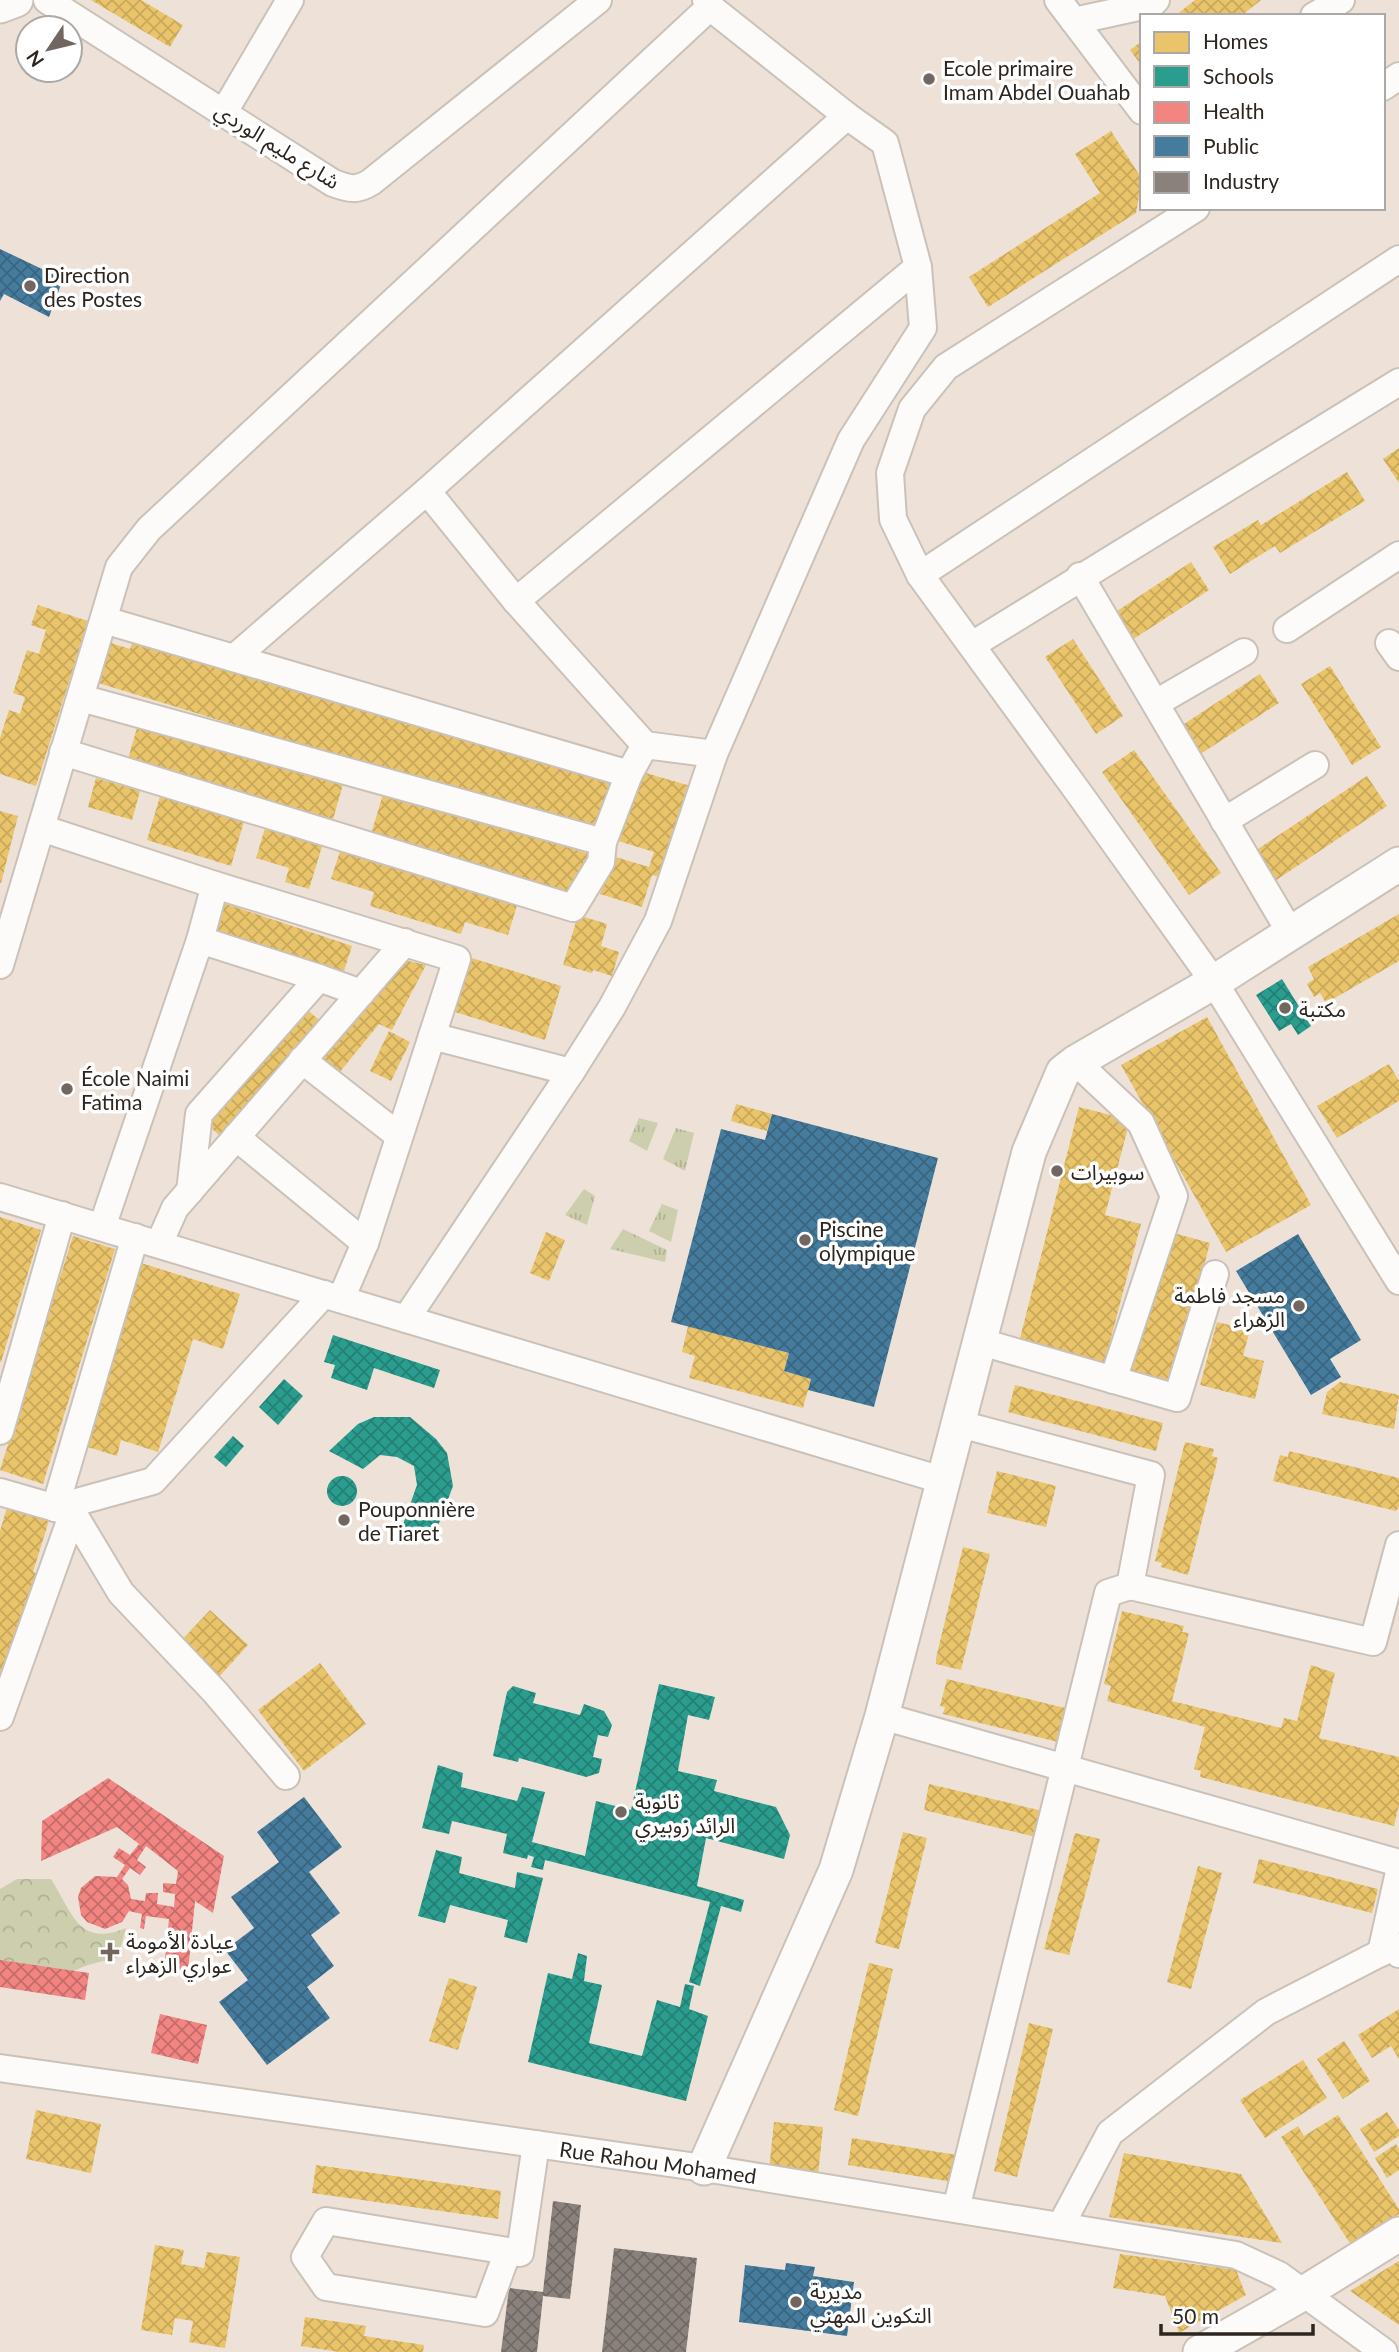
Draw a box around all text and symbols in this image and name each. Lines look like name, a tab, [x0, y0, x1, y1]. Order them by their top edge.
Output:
north arrow	[14, 14, 84, 84]
legend	[1140, 14, 1385, 210]
text: Homes	[1203, 28, 1268, 53]
text: N	[21, 46, 48, 72]
place label: Ecole primaire Imam Abdel Ouahab	[943, 55, 1130, 104]
text: Schools	[1203, 63, 1274, 88]
marker: Ecole primaire Imam Abdel Ouahab	[921, 71, 937, 87]
street label: شارع مليم الوردي	[209, 97, 345, 197]
text: Health	[1203, 98, 1264, 123]
text: Public	[1203, 133, 1259, 158]
text: Industry	[1203, 168, 1279, 193]
place label: Direction des Postes	[44, 262, 142, 311]
marker: Direction des Postes	[22, 278, 38, 294]
place label: مكتبة	[1299, 996, 1346, 1021]
marker: مكتبة	[1277, 1000, 1293, 1016]
place label: École Naimi Fatima	[81, 1065, 189, 1114]
marker: École Naimi Fatima	[59, 1081, 75, 1097]
place label: سوبيرات	[1071, 1159, 1145, 1185]
marker: سوبيرات	[1049, 1163, 1065, 1179]
place label: Piscine olympique	[819, 1216, 915, 1265]
marker: Piscine olympique	[797, 1232, 813, 1248]
place label: مسجد فاطمة الزهراء	[1174, 1282, 1285, 1332]
marker: مسجد فاطمة الزهراء	[1291, 1298, 1307, 1314]
place label: Pouponnière de Tiaret	[358, 1496, 475, 1545]
marker: Pouponnière de Tiaret	[336, 1512, 352, 1528]
place label: ثانوية الرائد زوبيري	[635, 1788, 735, 1841]
marker: ثانوية الرائد زوبيري	[613, 1804, 629, 1820]
place label: عيادة الأمومة عواري الزهراء	[126, 1928, 234, 1981]
marker: عيادة الأمومة عواري الزهراء	[100, 1942, 120, 1962]
street label: Rue Rahou Mohamed	[558, 2136, 758, 2188]
place label: مديرية التكوين المهني	[810, 2278, 932, 2331]
scale bar	[1161, 2292, 1313, 2336]
marker: مديرية التكوين المهني	[788, 2294, 804, 2310]
text: 50 m	[1172, 2303, 1219, 2328]

